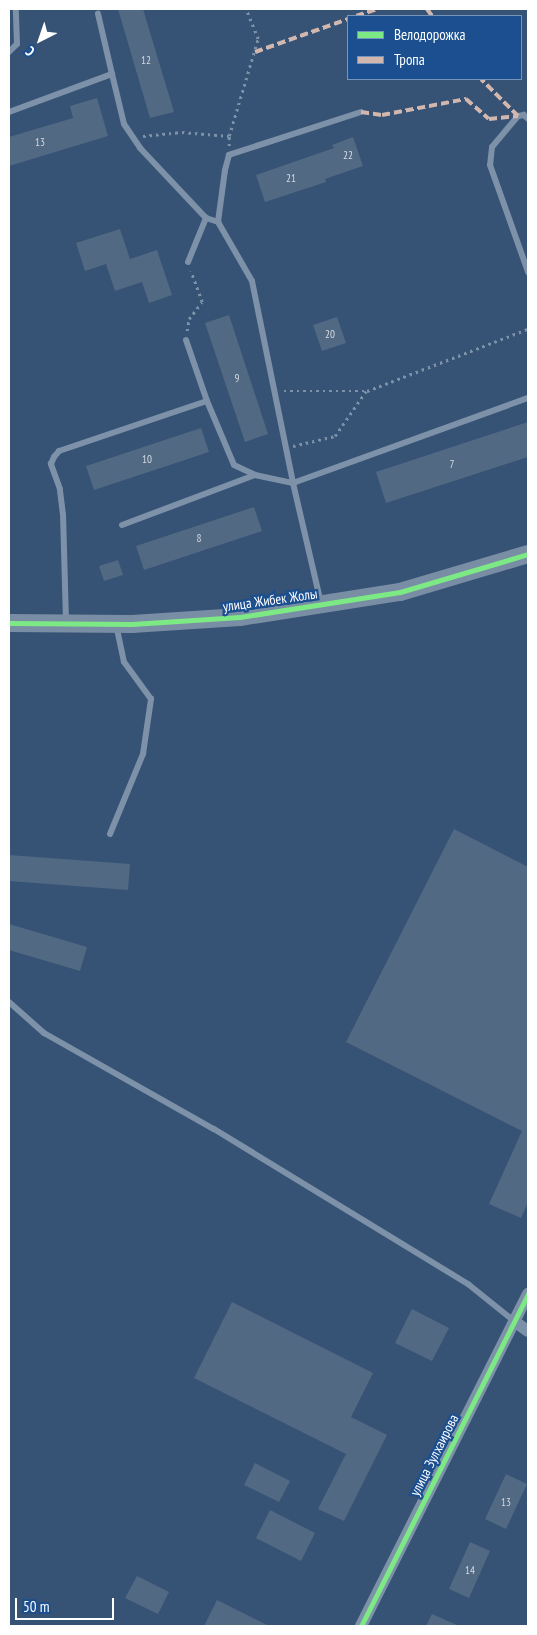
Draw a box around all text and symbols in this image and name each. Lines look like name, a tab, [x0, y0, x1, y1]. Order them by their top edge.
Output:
north arrow	[15, 15, 65, 65]
legend	[347, 15, 522, 80]
text: Велодорожка	[394, 25, 465, 44]
text: С	[22, 42, 38, 60]
text: Тропа	[394, 50, 425, 69]
house number: 12	[141, 53, 151, 67]
house number: 13	[35, 135, 45, 149]
house number: 22	[343, 148, 353, 162]
house number: 21	[286, 171, 296, 185]
house number: 20	[325, 327, 335, 341]
house number: 9	[235, 371, 239, 385]
house number: 10	[142, 452, 152, 466]
house number: 7	[450, 457, 454, 471]
house number: 8	[197, 531, 201, 545]
street label: улица Жибек Жолы	[222, 585, 318, 615]
street label: улица Зулхаирова	[406, 1411, 462, 1499]
house number: 13	[501, 1495, 511, 1509]
house number: 14	[465, 1563, 475, 1577]
scale bar	[18, 1588, 116, 1620]
text: 50 m	[23, 1597, 49, 1616]

